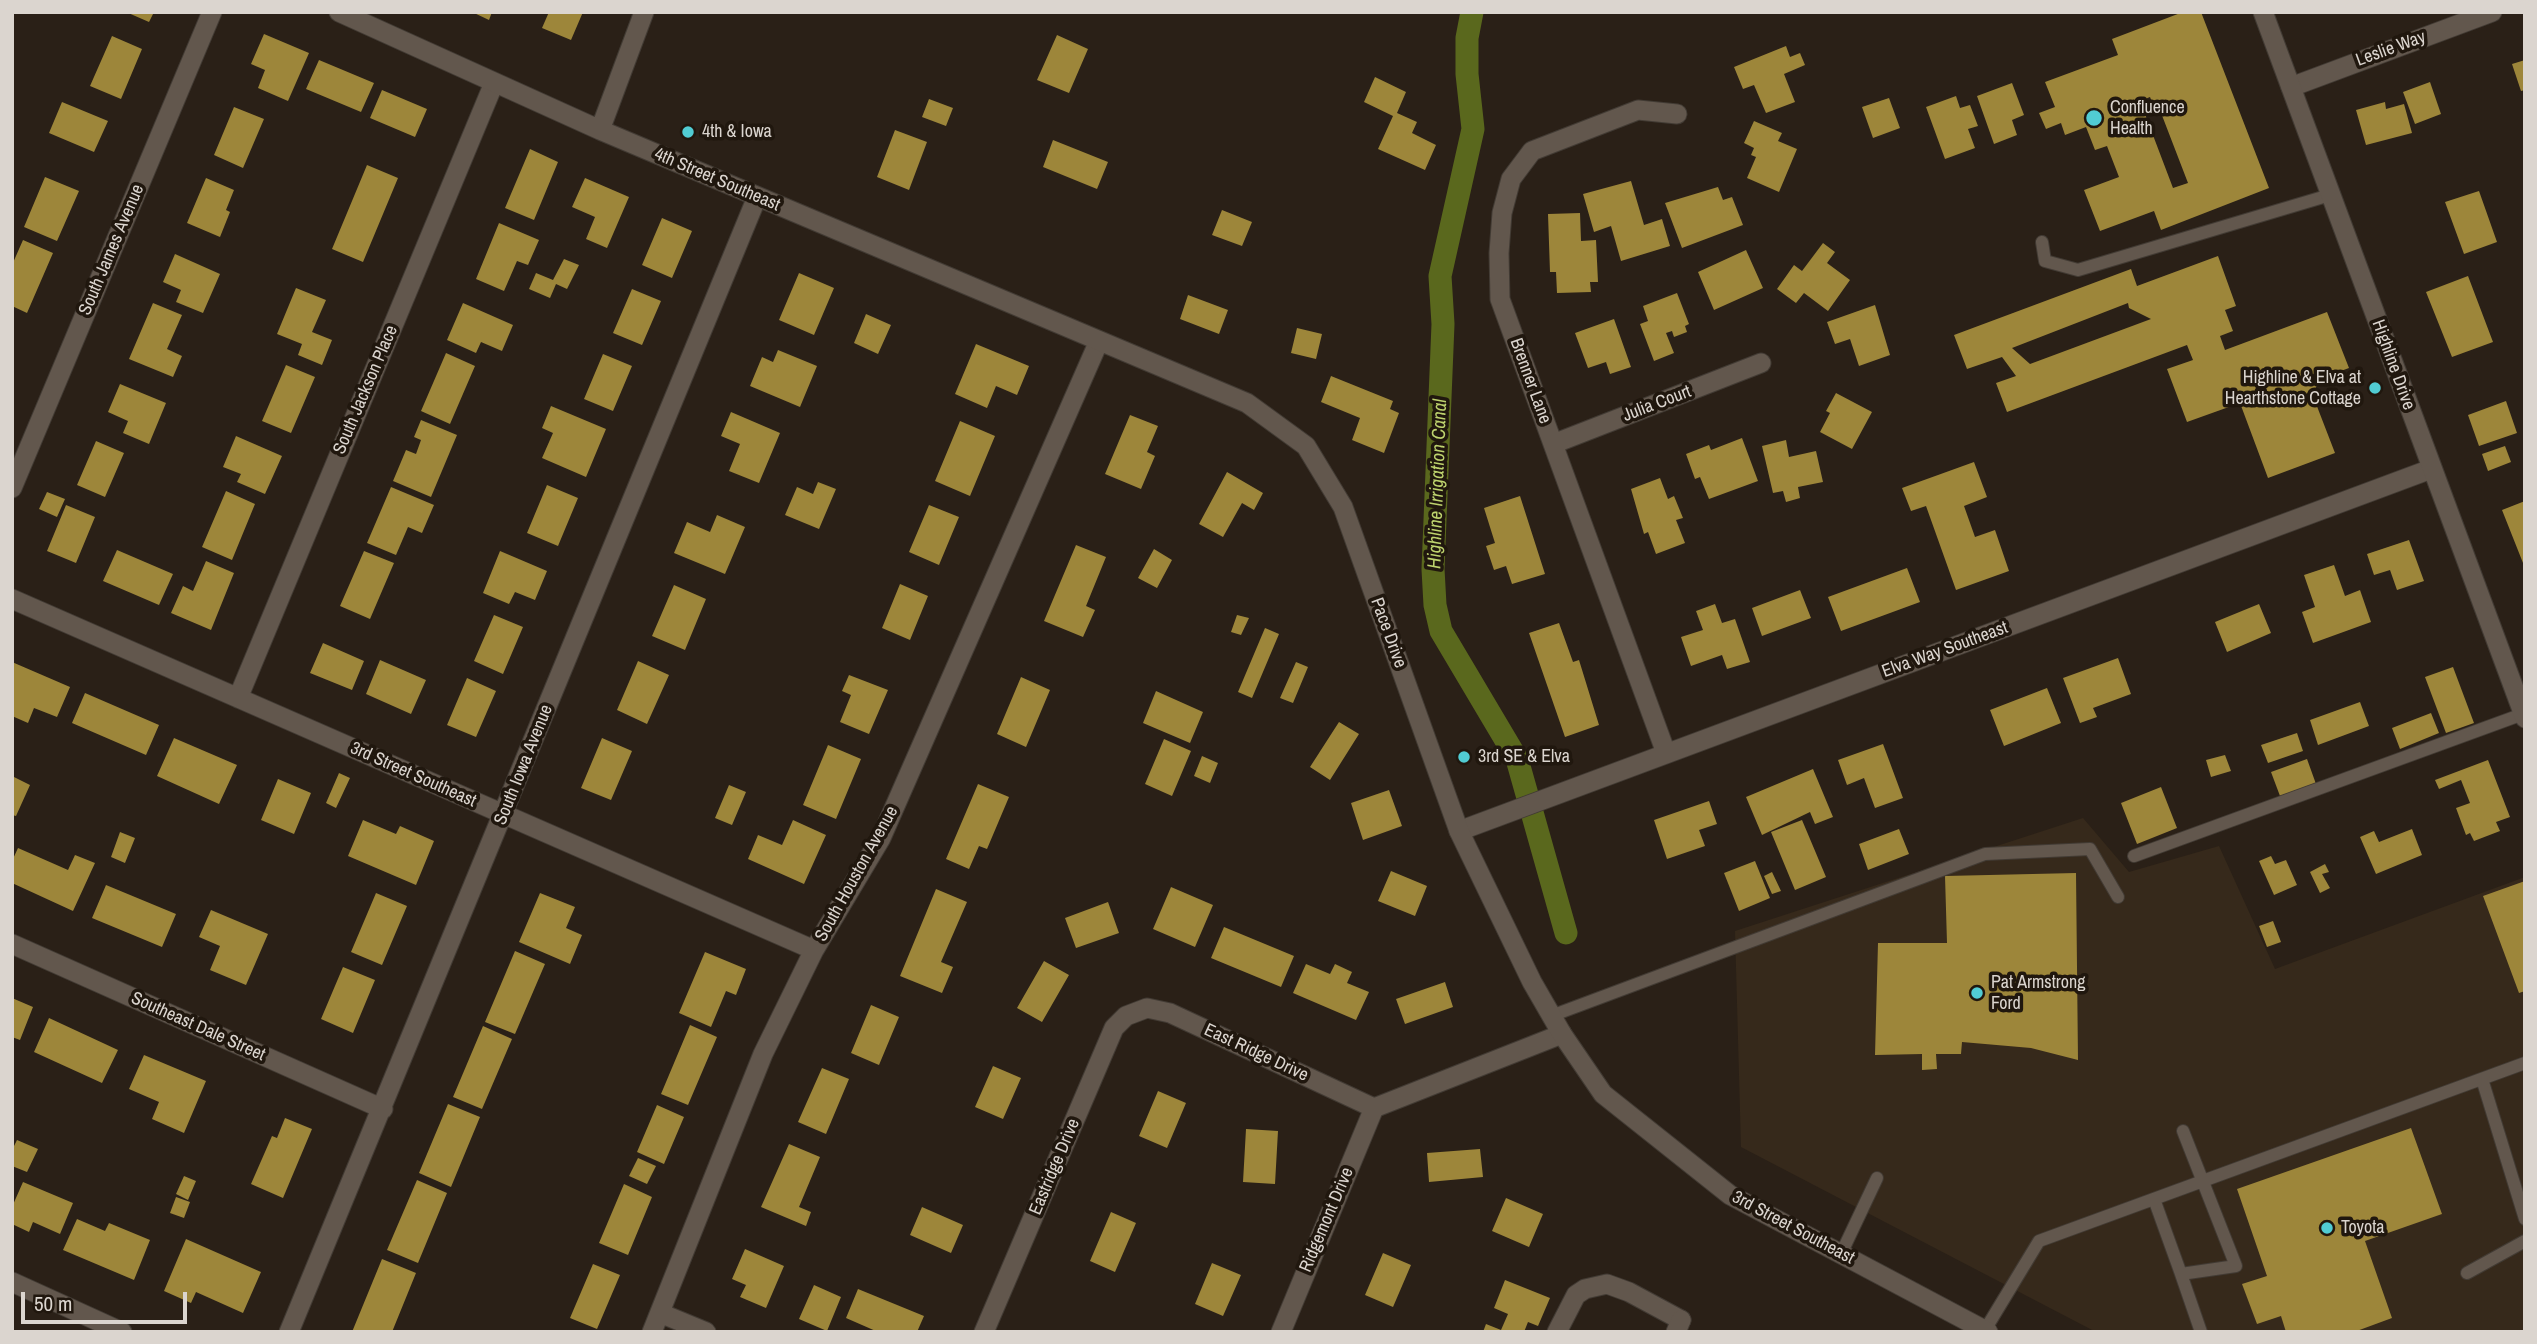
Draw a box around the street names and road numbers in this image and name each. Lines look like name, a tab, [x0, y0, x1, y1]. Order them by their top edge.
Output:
street label: Leslie Way	[2353, 26, 2429, 72]
street label: 4th Street Southeast	[651, 144, 783, 216]
street label: South James Avenue	[75, 181, 149, 319]
street label: Highline Drive	[2367, 317, 2419, 413]
street label: South Jackson Place	[329, 322, 403, 458]
street label: Brenner Lane	[1505, 335, 1555, 427]
street label: Julia Court	[1620, 381, 1694, 427]
street label: Pace Drive	[1365, 595, 1411, 671]
street label: Elva Way Southeast	[1879, 617, 2011, 683]
street label: South Iowa Avenue	[490, 702, 558, 828]
street label: 3rd Street Southeast	[347, 738, 479, 812]
street label: South Houston Avenue	[811, 802, 903, 946]
street label: Southeast Dale Street	[128, 988, 268, 1066]
street label: East Ridge Drive	[1201, 1019, 1311, 1087]
street label: Eastridge Drive	[1025, 1116, 1085, 1218]
street label: Ridgemont Drive	[1295, 1164, 1359, 1276]
street label: 3rd Street Southeast	[1728, 1187, 1858, 1269]

